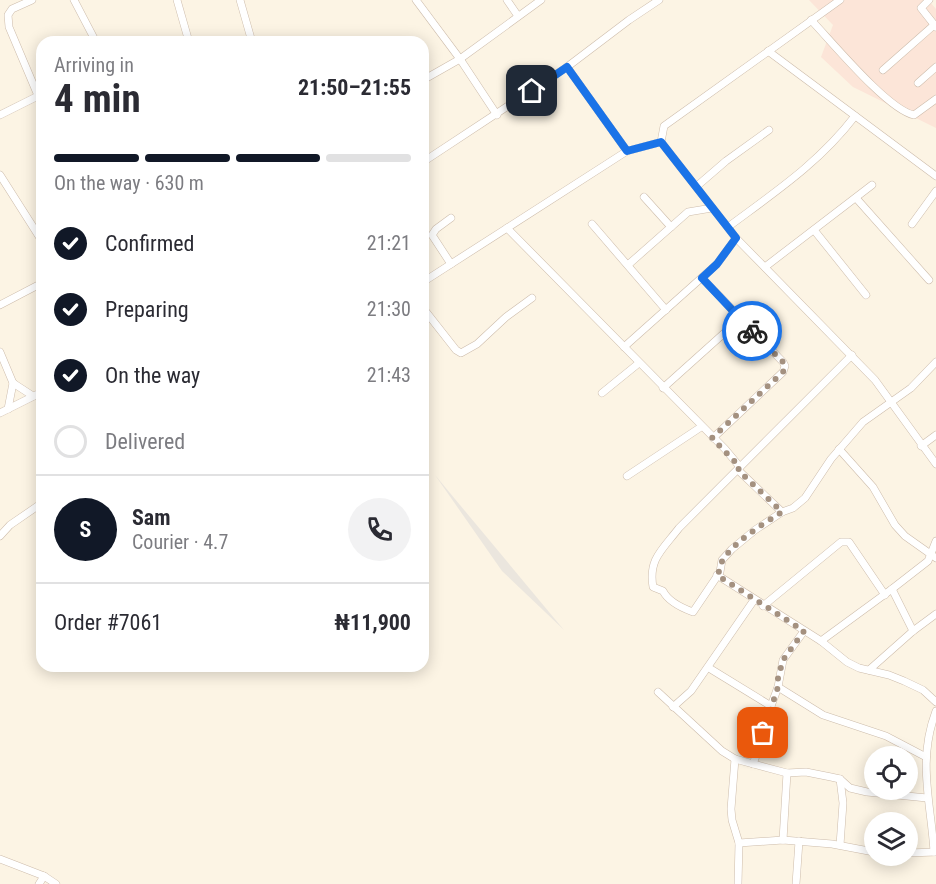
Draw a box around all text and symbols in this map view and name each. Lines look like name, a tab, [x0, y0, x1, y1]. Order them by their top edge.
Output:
text: Arriving in	[54, 53, 134, 77]
pin	[506, 65, 557, 116]
icon: home	[515, 74, 548, 107]
text: 21:50–21:55	[298, 75, 411, 100]
text: 4 min	[54, 76, 141, 122]
text: On the way · 630 m	[54, 171, 204, 195]
icon: check	[54, 227, 87, 260]
text: Confirmed	[105, 231, 194, 256]
text: 21:21	[367, 231, 411, 255]
icon: check	[54, 293, 87, 326]
text: Preparing	[105, 297, 189, 322]
text: 21:30	[367, 297, 411, 321]
courier	[722, 301, 782, 361]
icon: bike	[736, 315, 769, 348]
icon: check	[54, 359, 87, 392]
text: On the way	[105, 363, 200, 388]
text: 21:43	[367, 363, 411, 387]
text: Delivered	[105, 429, 185, 454]
button: phone	[348, 498, 411, 561]
text: Sam	[132, 505, 171, 530]
text: S	[80, 517, 91, 542]
text: Courier · 4.7	[132, 530, 228, 554]
text: Order #7061	[54, 610, 162, 635]
text: ₦11,900	[334, 610, 411, 635]
pin	[737, 707, 788, 758]
icon: bag	[746, 716, 779, 749]
map controls	[864, 746, 918, 866]
button: locate	[864, 746, 918, 800]
button: layers	[864, 812, 918, 866]

